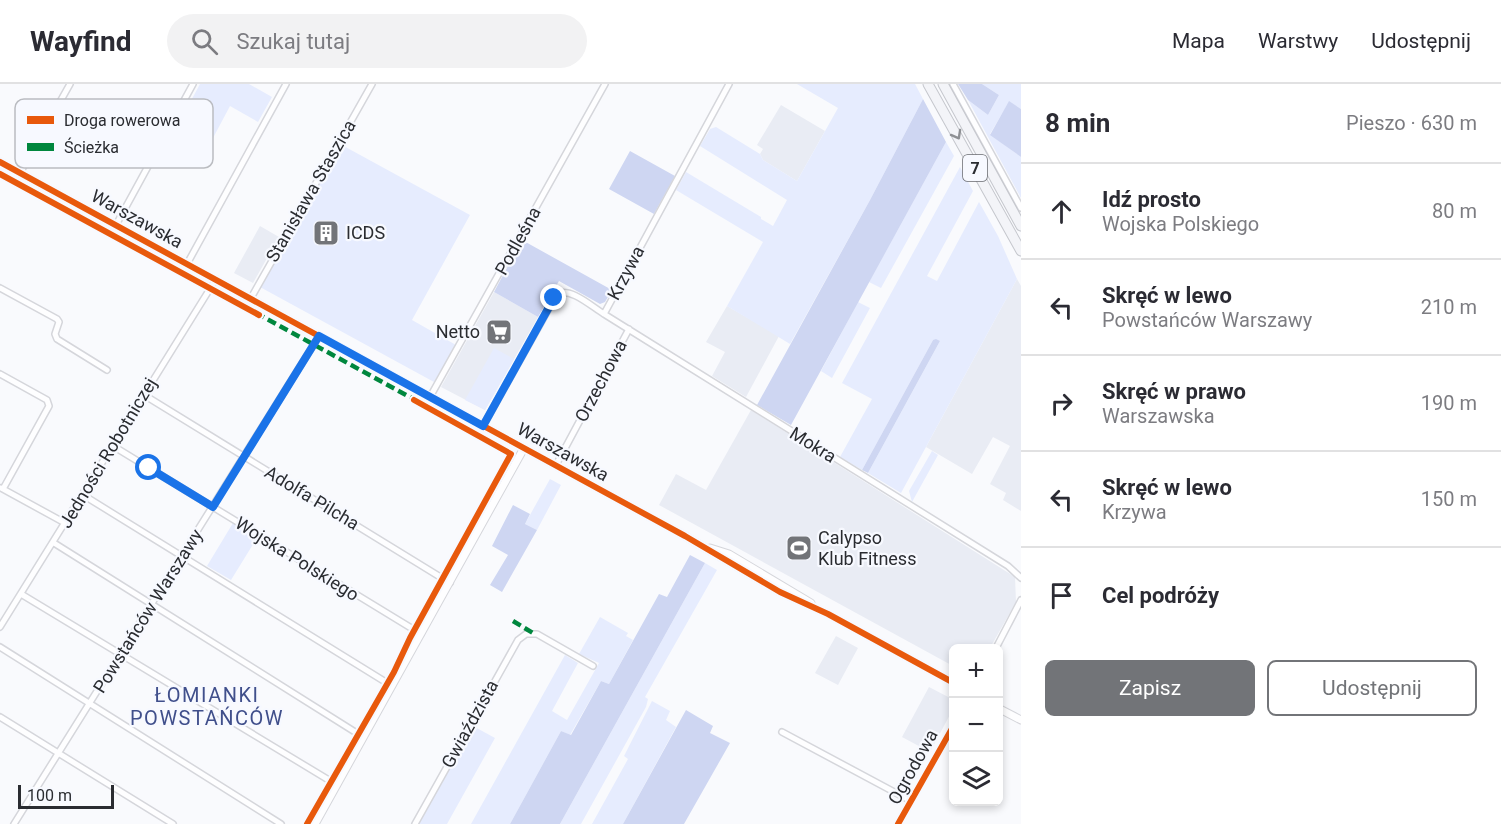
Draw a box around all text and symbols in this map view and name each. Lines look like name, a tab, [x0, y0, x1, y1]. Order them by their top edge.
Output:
search box	[167, 14, 587, 68]
text: Wayfind	[30, 25, 131, 58]
icon: search	[188, 25, 221, 58]
text: Szukaj tutaj	[236, 29, 350, 54]
text: Mapa	[1172, 29, 1225, 53]
text: Warstwy	[1258, 29, 1338, 53]
text: Udostępnij	[1371, 29, 1471, 53]
legend	[15, 99, 213, 168]
text: 8 min	[1045, 108, 1110, 138]
text: Droga rowerowa	[64, 111, 181, 130]
text: Pieszo · 630 m	[1346, 111, 1477, 135]
street label: Stanisława Staszica	[261, 116, 360, 266]
one-way arrow	[950, 129, 961, 139]
text: Ścieżka	[64, 137, 119, 157]
road number: 7	[963, 155, 987, 181]
street label: Warszawska	[88, 185, 187, 252]
text: Idź prosto	[1102, 187, 1201, 212]
icon: ahead	[1045, 195, 1078, 228]
text: 80 m	[1432, 199, 1477, 223]
street label: Podleśna	[490, 203, 545, 278]
text: Wojska Polskiego	[1102, 212, 1259, 236]
building icon: ICDS	[311, 218, 341, 248]
place label: ICDS	[346, 222, 385, 243]
street label: Krzywa	[603, 242, 648, 303]
text: Skręć w lewo	[1102, 283, 1232, 308]
route end	[540, 284, 566, 310]
icon: left	[1045, 291, 1078, 324]
text: 210 m	[1421, 295, 1477, 319]
text: Powstańców Warszawy	[1102, 308, 1312, 332]
supermarket icon: Netto	[484, 317, 514, 347]
place label: Netto	[436, 321, 480, 342]
street label: Orzechowa	[570, 336, 631, 425]
street label: Jedności Robotniczej	[54, 374, 161, 532]
text: Skręć w prawo	[1102, 379, 1246, 404]
icon: right	[1045, 387, 1078, 420]
text: 190 m	[1421, 391, 1477, 415]
text: Warszawska	[1102, 404, 1215, 428]
street label: Warszawska	[514, 418, 613, 485]
street label: Mokra	[786, 422, 840, 467]
route start	[135, 454, 161, 480]
street label: Adolfa Pilcha	[261, 461, 363, 534]
text: Skręć w lewo	[1102, 475, 1232, 500]
icon: left	[1045, 483, 1078, 516]
text: 150 m	[1421, 487, 1477, 511]
text: Krzywa	[1102, 500, 1167, 524]
street label: Wojska Polskiego	[232, 512, 363, 605]
street label: Powstańców Warszawy	[89, 525, 207, 697]
place label: Calypso Klub Fitness	[818, 527, 916, 569]
sports icon: Calypso Klub Fitness	[784, 533, 814, 563]
icon: arrive	[1045, 579, 1078, 612]
text: Cel podróży	[1102, 583, 1219, 608]
map controls	[949, 644, 1003, 806]
button: +	[949, 644, 1003, 698]
button: Zapisz	[1045, 660, 1255, 716]
button: Udostępnij	[1267, 660, 1477, 716]
street label: Gwiaździsta	[437, 676, 502, 771]
district label: ŁOMIANKI POWSTAŃCÓW	[130, 683, 284, 730]
button: −	[949, 698, 1003, 752]
street label: Ogrodowa	[883, 726, 942, 808]
button: layers	[949, 752, 1003, 806]
scale bar	[18, 782, 114, 810]
text: 100 m	[27, 786, 72, 805]

